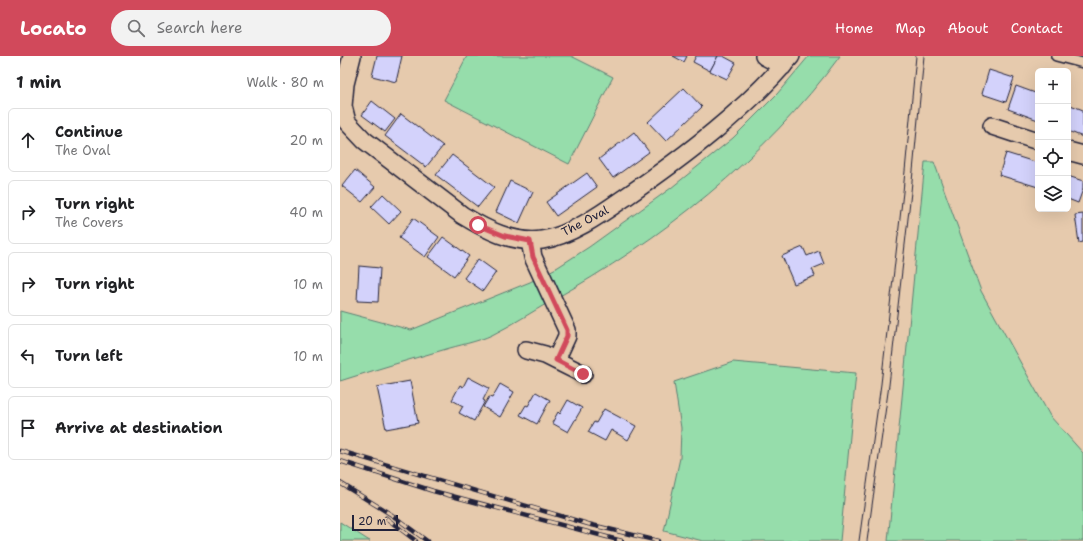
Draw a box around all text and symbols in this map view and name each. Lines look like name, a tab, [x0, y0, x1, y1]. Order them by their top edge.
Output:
search box	[111, 10, 391, 46]
text: Locato	[20, 16, 87, 41]
icon: search	[125, 17, 147, 39]
text: Search here	[157, 18, 242, 38]
text: Home	[835, 19, 874, 37]
text: Map	[896, 19, 926, 37]
text: About	[948, 19, 989, 37]
text: Contact	[1011, 19, 1063, 37]
map controls	[1035, 68, 1071, 212]
button: +	[1035, 68, 1071, 104]
text: 1 min	[16, 71, 61, 93]
text: Walk · 80 m	[246, 74, 324, 91]
button: −	[1035, 104, 1071, 140]
text: Continue	[55, 122, 123, 142]
icon: ahead	[17, 129, 39, 151]
text: 20 m	[290, 132, 323, 149]
button: locate	[1035, 140, 1071, 176]
text: The Oval	[55, 142, 110, 159]
button: layers	[1035, 176, 1071, 212]
text: Turn right	[55, 194, 135, 214]
icon: right	[17, 201, 39, 223]
street label: The Oval	[559, 202, 612, 240]
text: 40 m	[289, 204, 323, 221]
text: The Covers	[55, 214, 124, 231]
route start	[469, 216, 487, 234]
icon: right	[17, 273, 39, 295]
text: Turn right	[55, 274, 135, 294]
text: 10 m	[293, 276, 323, 293]
icon: left	[17, 345, 39, 367]
text: Turn left	[55, 346, 123, 366]
text: 10 m	[293, 348, 323, 365]
route end	[574, 365, 592, 383]
icon: arrive	[17, 417, 39, 439]
text: Arrive at destination	[55, 418, 223, 438]
scale bar	[352, 513, 398, 532]
text: 20 m	[358, 514, 386, 529]

